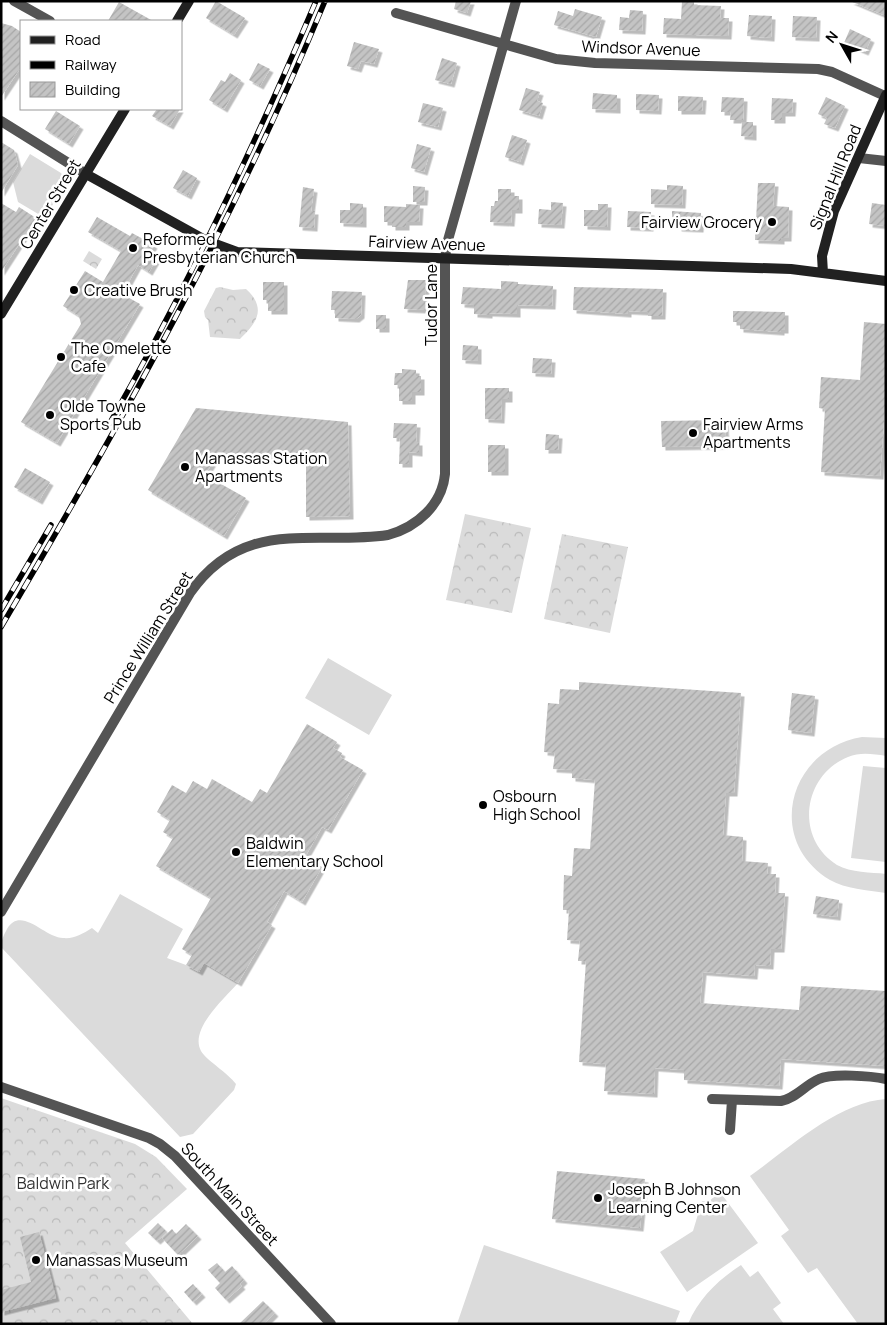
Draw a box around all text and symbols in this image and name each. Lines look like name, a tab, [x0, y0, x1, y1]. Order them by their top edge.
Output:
legend	[20, 20, 182, 110]
north arrow	[817, 20, 867, 70]
text: N	[821, 27, 842, 46]
text: Road	[65, 29, 101, 50]
street label: Windsor Avenue	[581, 35, 701, 61]
text: Railway	[65, 54, 117, 75]
text: Building	[65, 79, 120, 100]
street label: Signal Hill Road	[804, 121, 866, 233]
street label: Center Street	[14, 155, 86, 253]
place label: Fairview Grocery	[641, 211, 763, 233]
marker: Fairview Grocery	[766, 216, 778, 228]
place label: Reformed Presbyterian Church	[143, 228, 295, 268]
street label: Fairview Avenue	[368, 230, 486, 256]
marker: Reformed Presbyterian Church	[127, 242, 139, 254]
street label: Tudor Lane	[420, 264, 442, 346]
place label: Creative Brush	[84, 279, 193, 301]
marker: Creative Brush	[68, 284, 80, 296]
place label: The Omelette Cafe	[71, 337, 171, 377]
marker: The Omelette Cafe	[55, 351, 67, 363]
place label: Olde Towne Sports Pub	[60, 395, 146, 435]
marker: Olde Towne Sports Pub	[44, 409, 56, 421]
place label: Fairview Arms Apartments	[703, 413, 803, 453]
marker: Fairview Arms Apartments	[687, 427, 699, 439]
place label: Manassas Station Apartments	[195, 447, 327, 487]
marker: Manassas Station Apartments	[179, 461, 191, 473]
street label: Prince William Street	[98, 567, 198, 707]
place label: Osbourn High School	[493, 785, 581, 825]
marker: Osbourn High School	[477, 799, 489, 811]
place label: Baldwin Elementary School	[246, 832, 384, 872]
marker: Baldwin Elementary School	[230, 846, 242, 858]
street label: South Main Street	[176, 1138, 284, 1250]
park label: Baldwin Park	[17, 1172, 110, 1194]
place label: Joseph B Johnson Learning Center	[608, 1178, 741, 1218]
marker: Joseph B Johnson Learning Center	[592, 1192, 604, 1204]
place label: Manassas Museum	[46, 1249, 188, 1271]
marker: Manassas Museum	[30, 1254, 42, 1266]

